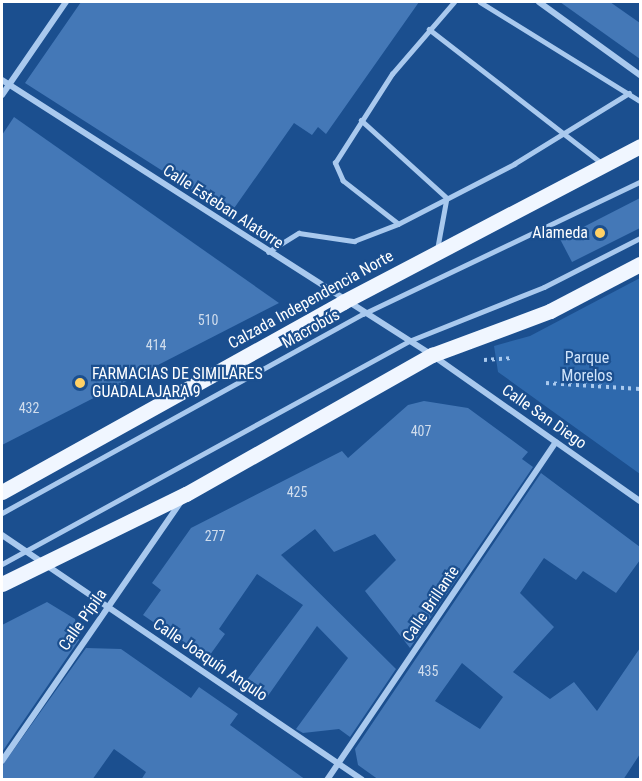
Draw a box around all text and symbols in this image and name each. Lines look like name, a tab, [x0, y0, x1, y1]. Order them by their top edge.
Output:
street label: Calle Esteban Alatorre	[159, 161, 287, 253]
place label: Alameda	[532, 223, 588, 243]
marker: Alameda	[593, 226, 607, 240]
street label: Calzada Independencia Norte	[225, 247, 397, 353]
street label: Macrobús	[279, 305, 343, 353]
house number: 510	[198, 312, 218, 328]
house number: 414	[146, 337, 166, 353]
park label: Parque Morelos	[561, 348, 613, 386]
place label: FARMACIAS DE SIMILARES GUADALAJARA 9	[92, 364, 263, 402]
marker: FARMACIAS DE SIMILARES GUADALAJARA 9	[73, 376, 87, 390]
street label: Calle San Diego	[498, 381, 590, 453]
house number: 432	[19, 400, 39, 416]
house number: 407	[411, 423, 431, 439]
house number: 425	[287, 484, 307, 500]
house number: 277	[205, 528, 225, 544]
street label: Calle Brillante	[399, 562, 463, 646]
street label: Calle Pípila	[55, 586, 111, 654]
street label: Calle Joaquín Angulo	[149, 615, 271, 705]
house number: 435	[418, 663, 438, 679]

